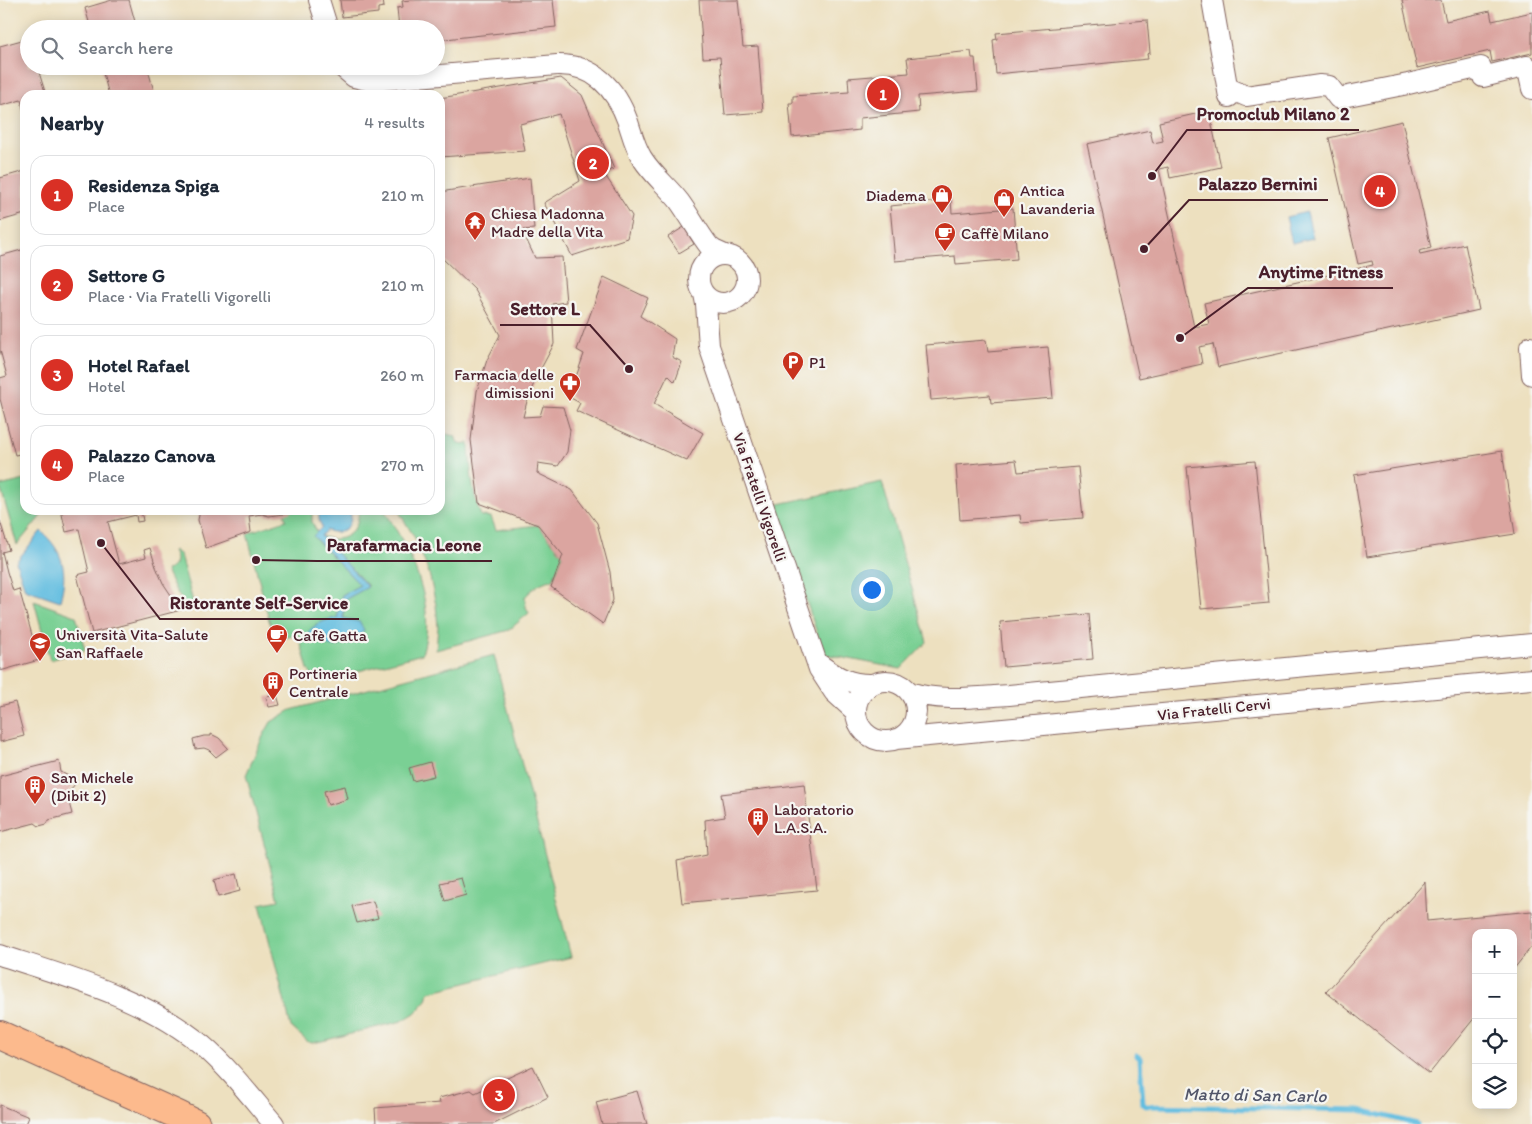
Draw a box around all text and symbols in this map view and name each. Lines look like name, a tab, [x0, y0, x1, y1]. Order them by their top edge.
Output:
search box	[20, 20, 445, 75]
icon: search	[38, 34, 66, 62]
text: Search here	[78, 36, 173, 59]
pin: 1	[867, 75, 899, 113]
callout: Promoclub Milano 2	[1187, 97, 1359, 130]
text: Promoclub Milano 2	[1197, 103, 1350, 125]
text: Nearby	[40, 110, 104, 135]
text: 4 results	[364, 113, 425, 132]
pin: 2	[577, 144, 609, 182]
callout: Palazzo Bernini	[1189, 167, 1328, 200]
pin: 4	[1364, 172, 1396, 210]
text: Palazzo Bernini	[1198, 173, 1318, 195]
text: Residenza Spiga	[88, 174, 219, 197]
place label: Antica Lavanderia	[1020, 181, 1095, 218]
shop icon: Diadema	[930, 183, 954, 214]
text: 1	[53, 186, 61, 205]
text: 210 m	[381, 186, 424, 205]
place label: Diadema	[866, 186, 927, 205]
shop icon: Antica Lavanderia	[992, 187, 1016, 218]
text: Place	[88, 197, 125, 216]
place label: Chiesa Madonna Madre della Vita	[491, 204, 605, 241]
temple icon: Chiesa Madonna Madre della Vita	[463, 210, 487, 241]
cafe icon: Caffè Milano	[933, 221, 957, 252]
place label: Caffè Milano	[961, 224, 1049, 243]
callout: Anytime Fitness	[1248, 255, 1393, 288]
text: Anytime Fitness	[1258, 261, 1383, 283]
text: Settore G	[88, 264, 165, 287]
text: 2	[53, 276, 61, 295]
text: 210 m	[381, 276, 424, 295]
text: Place · Via Fratelli Vigorelli	[88, 287, 271, 306]
callout: Settore L	[500, 292, 590, 325]
text: Settore L	[510, 298, 581, 320]
parking icon: P1	[781, 350, 805, 381]
place label: P1	[809, 353, 826, 372]
text: Hotel Rafael	[88, 354, 190, 377]
place label: Farmacia delle dimissioni	[454, 365, 554, 402]
text: 3	[53, 366, 61, 385]
text: 260 m	[380, 366, 424, 385]
pharmacy icon: Farmacia delle dimissioni	[558, 371, 582, 402]
text: Hotel	[88, 377, 125, 396]
street label: Via Fratelli Vigorelli	[729, 430, 791, 564]
text: Palazzo Canova	[88, 444, 215, 467]
text: 4	[52, 456, 62, 475]
text: 270 m	[381, 456, 424, 475]
text: Place	[88, 467, 125, 486]
callout: Parafarmacia Leone	[317, 528, 492, 561]
text: Parafarmacia Leone	[327, 534, 482, 556]
your location	[859, 577, 885, 603]
callout: Ristorante Self-Service	[160, 586, 359, 619]
text: Ristorante Self-Service	[170, 592, 349, 614]
cafe icon: Cafè Gatta	[265, 623, 289, 654]
place label: Università Vita-Salute San Raffaele	[56, 625, 208, 662]
place label: Cafè Gatta	[293, 626, 368, 645]
school or university icon: Università Vita-Salute San Raffaele	[28, 631, 52, 662]
place label: Portineria Centrale	[289, 664, 358, 701]
building icon: Portineria Centrale	[261, 670, 285, 701]
street label: Via Fratelli Cervi	[1156, 694, 1272, 724]
place label: San Michele (Dibit 2)	[51, 768, 134, 805]
building icon: San Michele (Dibit 2)	[23, 774, 47, 805]
place label: Laboratorio L.A.S.A.	[774, 800, 854, 837]
building icon: Laboratorio L.A.S.A.	[746, 806, 770, 837]
map controls	[1472, 929, 1517, 1109]
button: +	[1472, 929, 1517, 974]
button: −	[1472, 974, 1517, 1019]
button: locate	[1472, 1019, 1517, 1064]
button: layers	[1472, 1064, 1517, 1109]
pin: 3	[483, 1076, 515, 1114]
water label: Matto di San Carlo	[1183, 1083, 1328, 1107]

